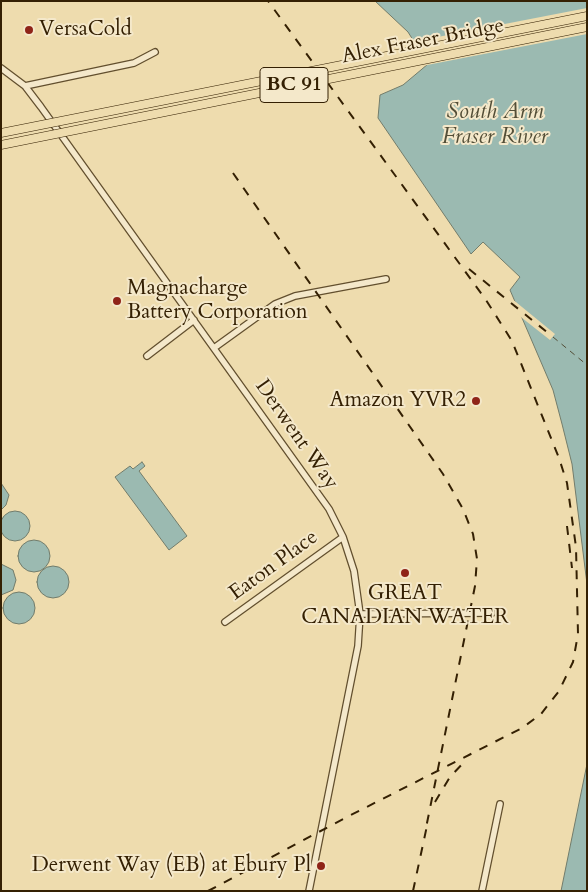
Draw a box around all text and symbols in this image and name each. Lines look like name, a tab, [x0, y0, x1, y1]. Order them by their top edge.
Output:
street label: Alex Fraser Bridge	[340, 14, 506, 70]
place label: VersaCold	[39, 17, 132, 43]
marker: VersaCold	[23, 24, 35, 36]
road number: BC 91	[260, 68, 328, 102]
water label: South Arm Fraser River	[442, 100, 548, 152]
place label: Magnacharge Battery Corporation	[127, 276, 308, 326]
marker: Magnacharge Battery Corporation	[111, 295, 123, 307]
street label: Derwent Way	[249, 375, 343, 495]
place label: Amazon YVR2	[330, 388, 466, 414]
marker: Amazon YVR2	[470, 395, 482, 407]
street label: Eaton Place	[225, 525, 323, 607]
marker: GREAT CANADIAN WATER	[399, 567, 411, 579]
place label: GREAT CANADIAN WATER	[301, 581, 509, 631]
place label: Derwent Way (EB) at Ebury Pl	[32, 853, 311, 879]
marker: Derwent Way (EB) at Ebury Pl	[315, 860, 327, 872]

